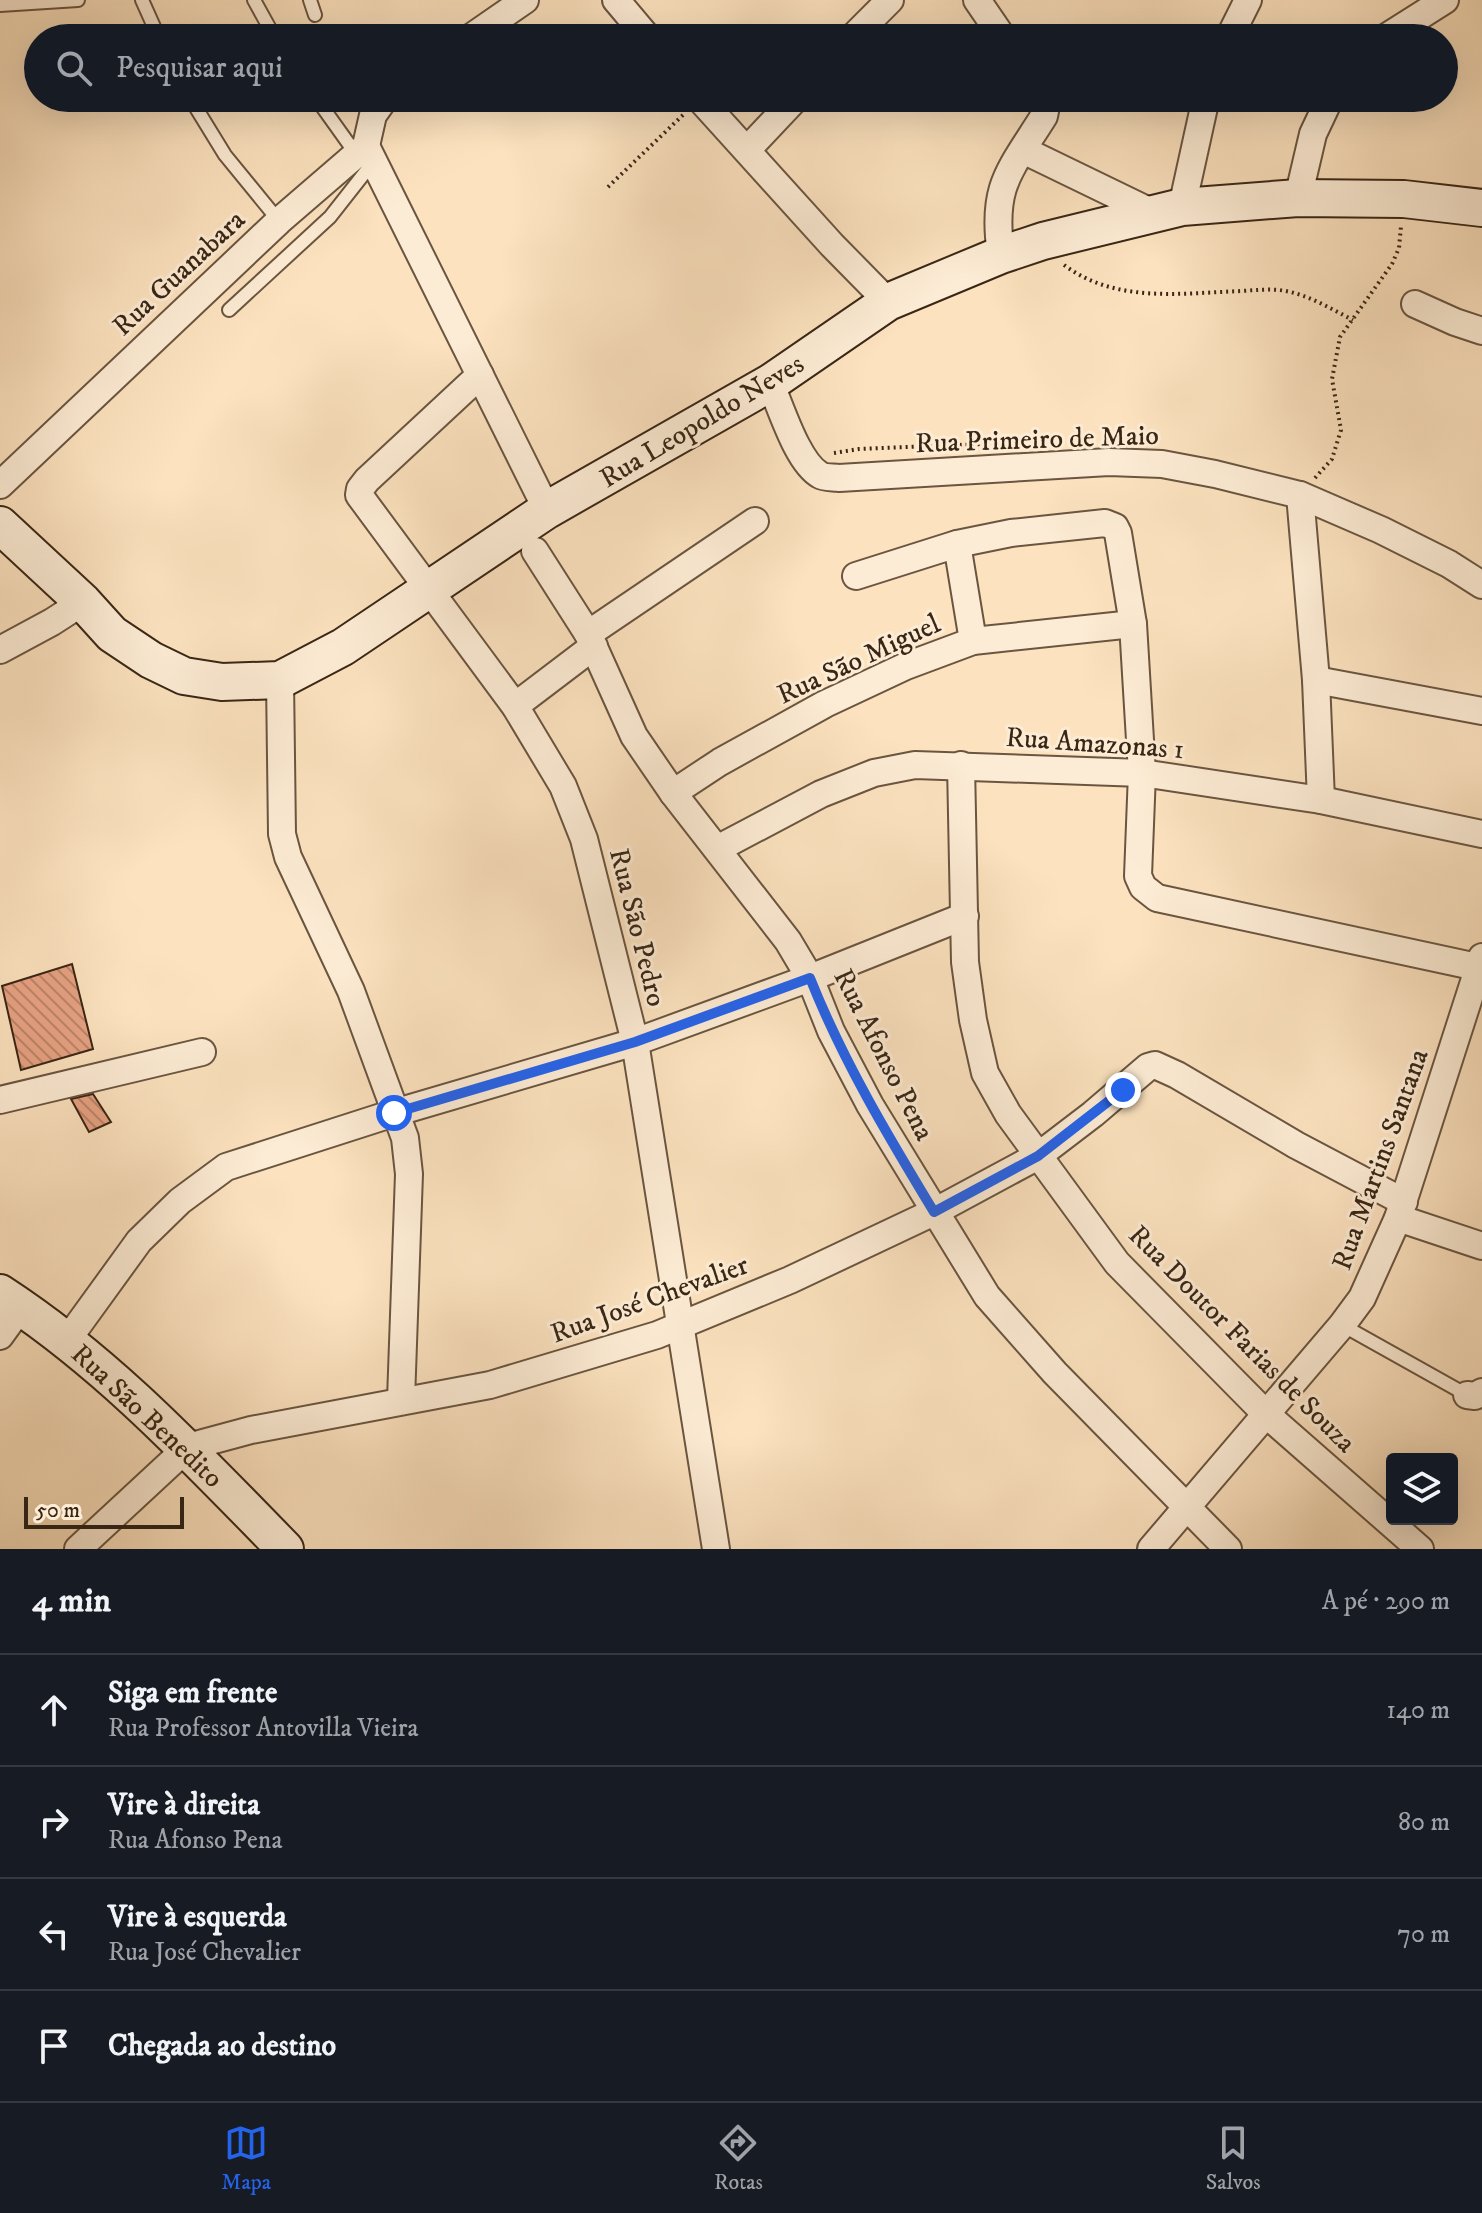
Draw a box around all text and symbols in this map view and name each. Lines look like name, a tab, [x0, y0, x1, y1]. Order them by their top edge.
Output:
search box	[24, 24, 1458, 112]
icon: search	[52, 46, 96, 90]
text: Pesquisar aqui	[116, 50, 283, 87]
street label: Rua Guanabara	[105, 203, 253, 343]
street label: Rua Leopoldo Neves	[593, 346, 810, 496]
street label: Rua Primeiro de Maio	[915, 418, 1159, 461]
street label: Rua São Miguel	[771, 606, 946, 712]
street label: Rua Amazonas 1	[1005, 720, 1185, 767]
street label: Rua São Pedro	[601, 845, 674, 1010]
street label: Rua Afonso Pena	[825, 963, 942, 1146]
street label: Rua Martins Santana	[1324, 1044, 1437, 1275]
route end	[1105, 1072, 1141, 1108]
route start	[376, 1095, 412, 1131]
street label: Rua Doutor Farias de Souza	[1121, 1218, 1363, 1460]
street label: Rua José Chevalier	[546, 1247, 754, 1351]
street label: Rua São Benedito	[64, 1337, 230, 1496]
map controls	[1386, 1453, 1458, 1525]
button: layers	[1386, 1453, 1458, 1525]
scale bar	[24, 1493, 184, 1529]
text: 50 m	[36, 1497, 80, 1524]
text: 4 min	[32, 1580, 111, 1622]
text: A pé · 290 m	[1322, 1585, 1450, 1618]
text: Siga em frente	[108, 1675, 277, 1712]
icon: ahead	[32, 1688, 76, 1732]
text: 140 m	[1386, 1694, 1450, 1727]
text: Rua Professor Antovilla Vieira	[108, 1712, 418, 1745]
text: Vire à direita	[108, 1787, 260, 1824]
icon: right	[32, 1800, 76, 1844]
text: 80 m	[1398, 1806, 1450, 1839]
text: Rua Afonso Pena	[108, 1824, 282, 1857]
text: Vire à esquerda	[108, 1899, 287, 1936]
icon: left	[32, 1912, 76, 1956]
text: 70 m	[1397, 1918, 1450, 1951]
text: Rua José Chevalier	[108, 1936, 301, 1969]
icon: arrive	[32, 2024, 76, 2068]
text: Chegada ao destino	[108, 2028, 336, 2065]
tab: Mapa	[221, 2121, 271, 2196]
tab: Rotas	[714, 2121, 763, 2196]
tab: Salvos	[1206, 2121, 1261, 2196]

